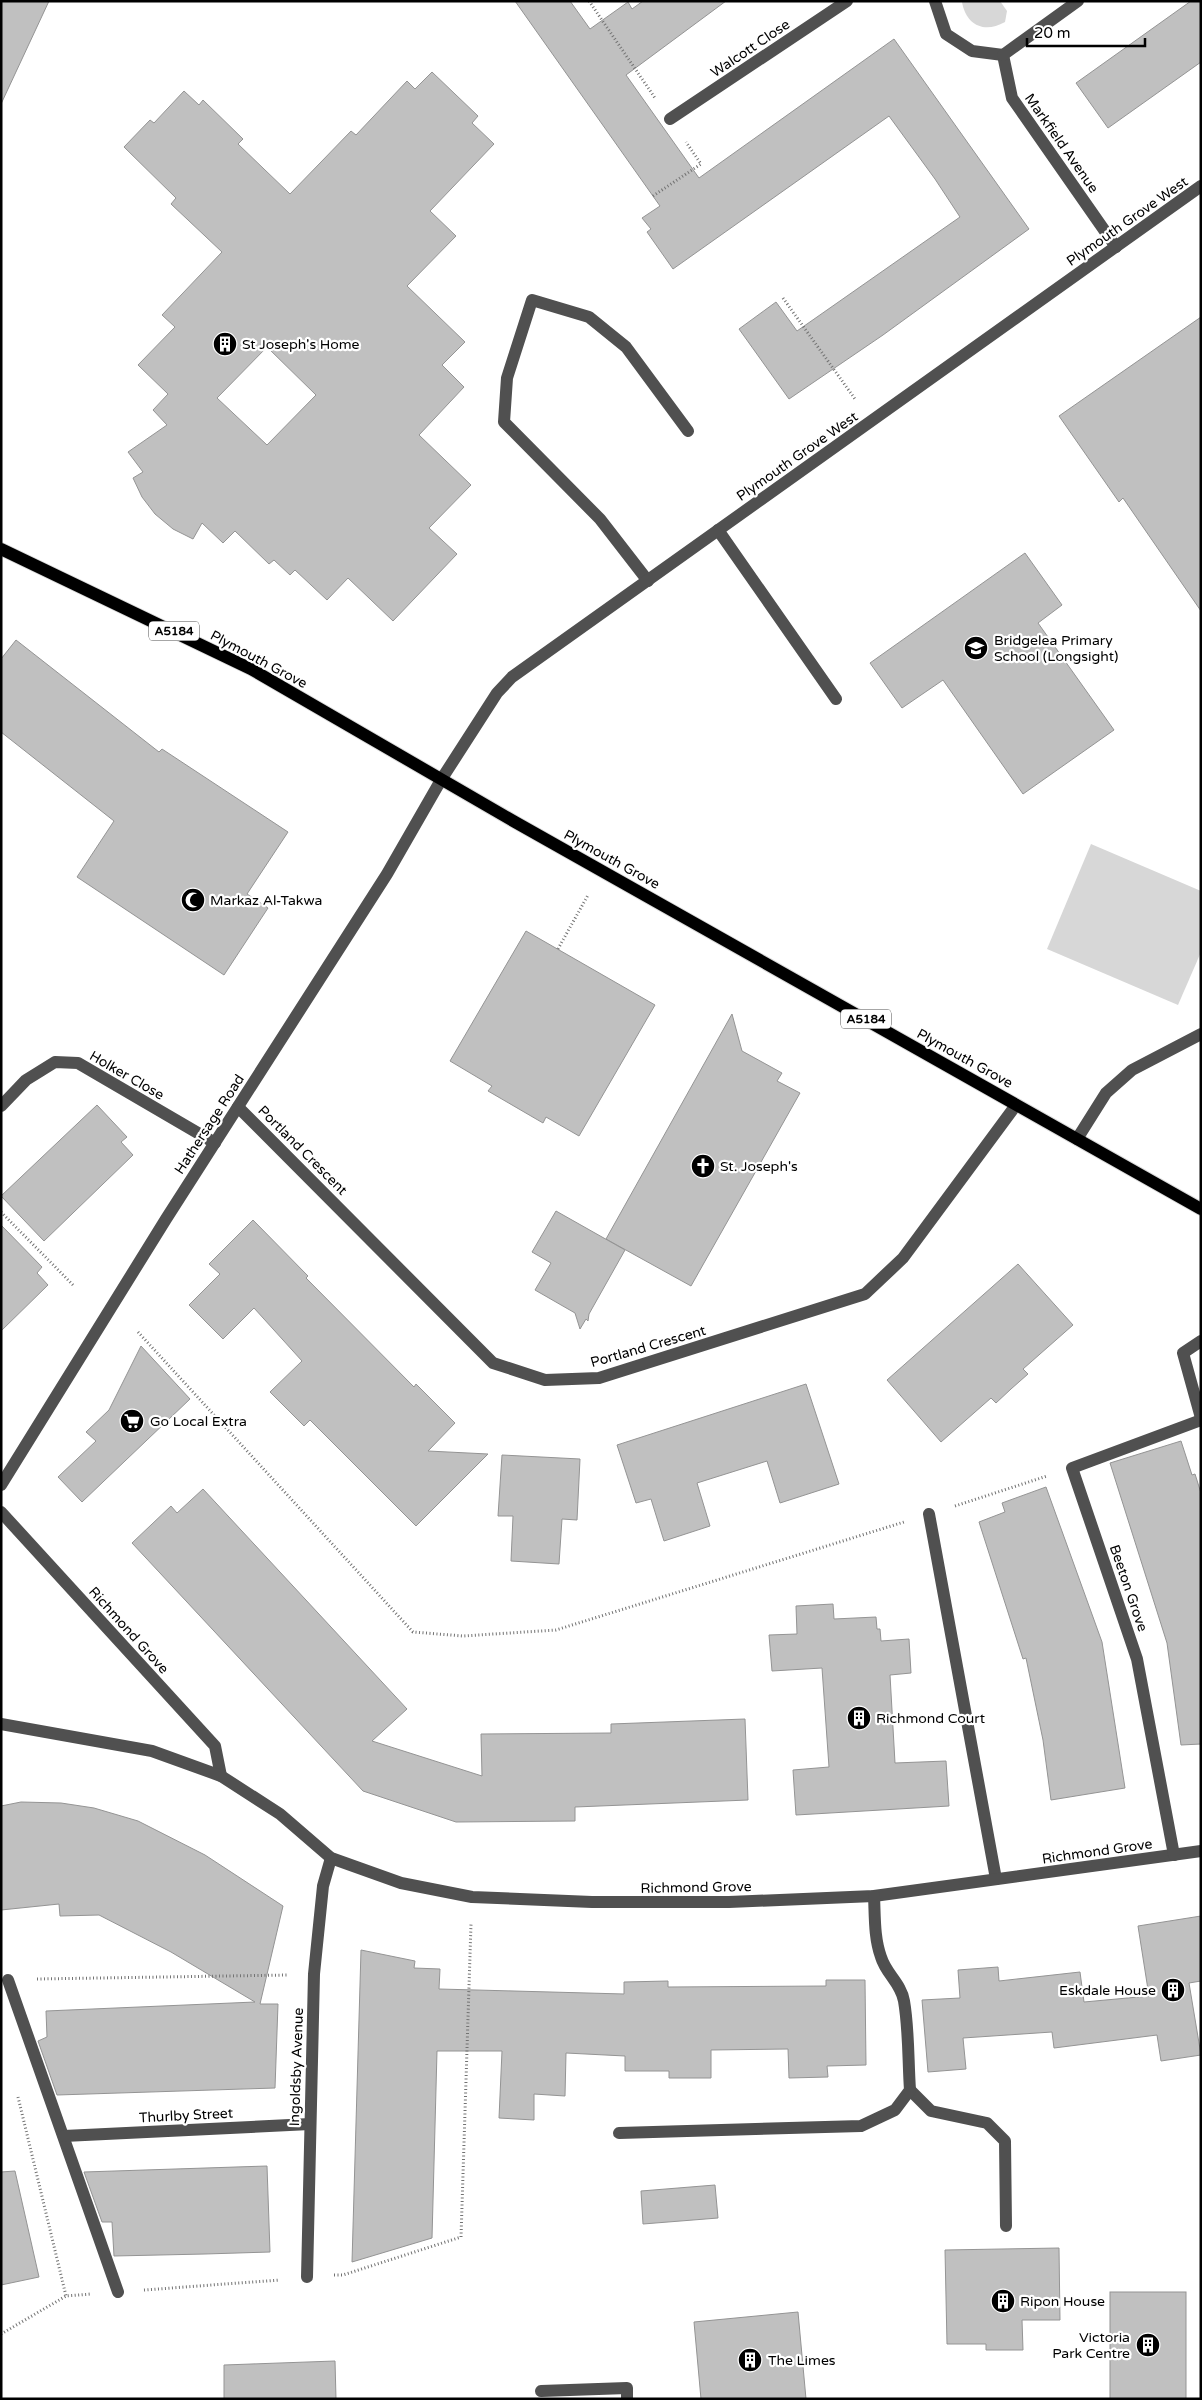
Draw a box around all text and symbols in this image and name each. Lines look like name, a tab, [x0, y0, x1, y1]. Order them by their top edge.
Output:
scale bar	[1027, 15, 1144, 47]
street label: Walcott Close	[708, 16, 793, 81]
text: 20 m	[1034, 24, 1071, 42]
street label: Markfield Avenue	[1021, 90, 1102, 196]
street label: Plymouth Grove West	[1063, 173, 1192, 270]
building icon: St Joseph's Home	[212, 331, 238, 357]
place label: St Joseph's Home	[242, 336, 360, 353]
street label: Plymouth Grove West	[733, 408, 862, 505]
road number: A5184	[149, 622, 199, 640]
street label: Plymouth Grove	[207, 627, 310, 692]
place label: Bridgelea Primary School (Longsight)	[994, 632, 1118, 665]
school or university icon: Bridgelea Primary School (Longsight)	[963, 635, 989, 661]
street label: Plymouth Grove	[561, 826, 663, 893]
mosque icon: Markaz Al-Takwa	[180, 887, 206, 913]
place label: Markaz Al-Takwa	[210, 892, 322, 909]
road number: A5184	[841, 1010, 891, 1028]
street label: Plymouth Grove	[914, 1025, 1016, 1092]
street label: Holker Close	[86, 1047, 167, 1104]
street label: Hathersage Road	[171, 1071, 248, 1177]
street label: Portland Crescent	[254, 1102, 351, 1199]
church icon: St. Joseph's	[690, 1153, 716, 1179]
place label: St. Joseph's	[720, 1158, 798, 1175]
street label: Portland Crescent	[588, 1322, 708, 1371]
supermarket icon: Go Local Extra	[119, 1408, 145, 1434]
place label: Go Local Extra	[150, 1413, 247, 1430]
street label: Beeton Grove	[1106, 1542, 1151, 1634]
street label: Richmond Grove	[85, 1583, 172, 1677]
building icon: Richmond Court	[846, 1705, 872, 1731]
place label: Richmond Court	[876, 1710, 986, 1727]
street label: Richmond Grove	[1041, 1835, 1153, 1868]
street label: Richmond Grove	[640, 1878, 752, 1897]
building icon: Eskdale House	[1160, 1977, 1186, 2003]
place label: Eskdale House	[1059, 1982, 1156, 1999]
street label: Ingoldsby Avenue	[286, 2007, 307, 2127]
street label: Thurlby Street	[139, 2105, 234, 2126]
building icon: Ripon House	[990, 2288, 1016, 2314]
place label: Ripon House	[1020, 2293, 1105, 2310]
place label: Victoria Park Centre	[1052, 2329, 1130, 2362]
building icon: Victoria Park Centre	[1135, 2332, 1161, 2358]
building icon: The Limes	[737, 2347, 763, 2373]
place label: The Limes	[768, 2352, 836, 2369]

